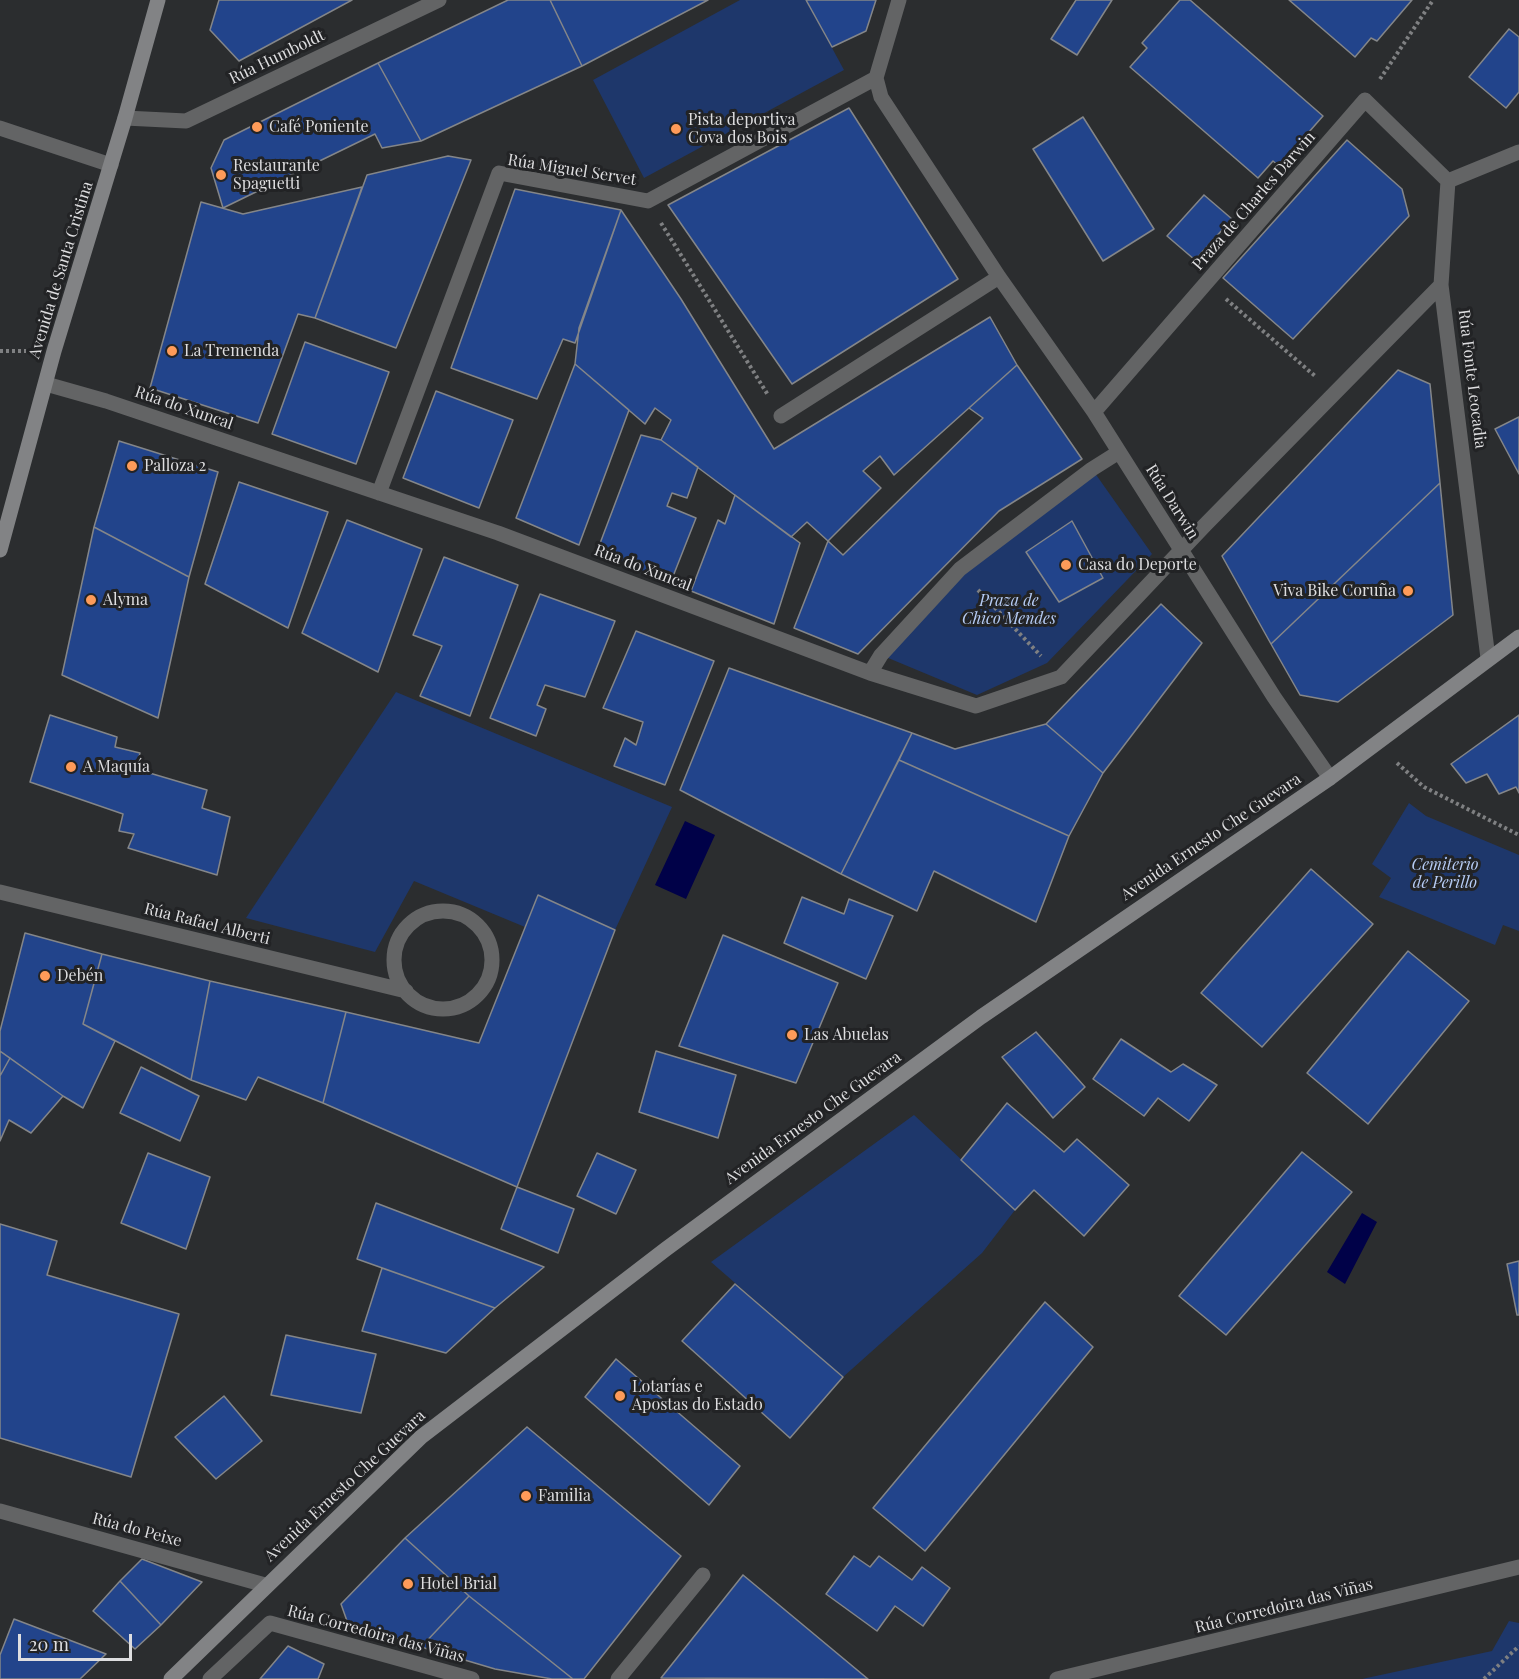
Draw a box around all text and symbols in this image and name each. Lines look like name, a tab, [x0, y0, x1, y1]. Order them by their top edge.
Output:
street label: Rúa Humboldt	[226, 26, 328, 88]
place label: Pista deportiva Cova dos Bois	[688, 110, 795, 148]
place label: Café Poniente	[269, 117, 369, 137]
marker: Café Poniente	[250, 120, 264, 134]
marker: Pista deportiva Cova dos Bois	[669, 122, 683, 136]
street label: Praza de Charles Darwin	[1189, 128, 1319, 274]
street label: Rúa Miguel Servet	[506, 150, 638, 190]
place label: Restaurante Spaguetti	[233, 156, 320, 194]
marker: Restaurante Spaguetti	[214, 168, 228, 182]
street label: Avenida de Santa Cristina	[25, 179, 97, 361]
street label: Rúa Fonte Leocadia	[1454, 308, 1490, 450]
place label: La Tremenda	[184, 341, 279, 361]
marker: La Tremenda	[165, 344, 179, 358]
street label: Rúa do Xuncal	[132, 382, 236, 434]
place label: Palloza 2	[144, 456, 206, 476]
marker: Palloza 2	[125, 459, 139, 473]
street label: Rúa Darwin	[1141, 461, 1203, 543]
street label: Rúa do Xuncal	[592, 541, 694, 595]
place label: Casa do Deporte	[1078, 555, 1197, 575]
marker: Casa do Deporte	[1059, 558, 1073, 572]
place label: Viva Bike Coruña	[1273, 581, 1396, 601]
marker: Viva Bike Coruña	[1401, 584, 1415, 598]
place label: Alyma	[103, 590, 148, 610]
park label: Praza de Chico Mendes	[962, 591, 1056, 629]
marker: Alyma	[84, 593, 98, 607]
place label: A Maquía	[83, 757, 150, 777]
marker: A Maquía	[64, 760, 78, 774]
street label: Avenida Ernesto Che Guevara	[1117, 769, 1305, 905]
park label: Cemiterio de Perillo	[1411, 855, 1479, 893]
street label: Rúa Rafael Alberti	[142, 899, 272, 949]
place label: Debén	[57, 966, 103, 986]
marker: Debén	[38, 969, 52, 983]
place label: Las Abuelas	[804, 1025, 889, 1045]
marker: Las Abuelas	[785, 1028, 799, 1042]
street label: Avenida Ernesto Che Guevara	[721, 1048, 905, 1188]
place label: Lotarías e Apostas do Estado	[632, 1377, 763, 1415]
marker: Lotarías e Apostas do Estado	[613, 1389, 627, 1403]
street label: Avenida Ernesto Che Guevara	[260, 1406, 430, 1566]
place label: Familia	[538, 1486, 591, 1506]
marker: Familia	[519, 1489, 533, 1503]
street label: Rúa do Peixe	[90, 1509, 184, 1551]
place label: Hotel Brial	[420, 1574, 497, 1594]
street label: Rúa Corredoira das Viñas	[1193, 1575, 1375, 1637]
marker: Hotel Brial	[401, 1577, 415, 1591]
street label: Rúa Corredoira das Viñas	[285, 1601, 467, 1667]
scale bar	[21, 1622, 135, 1660]
text: 20 m	[29, 1632, 69, 1656]

